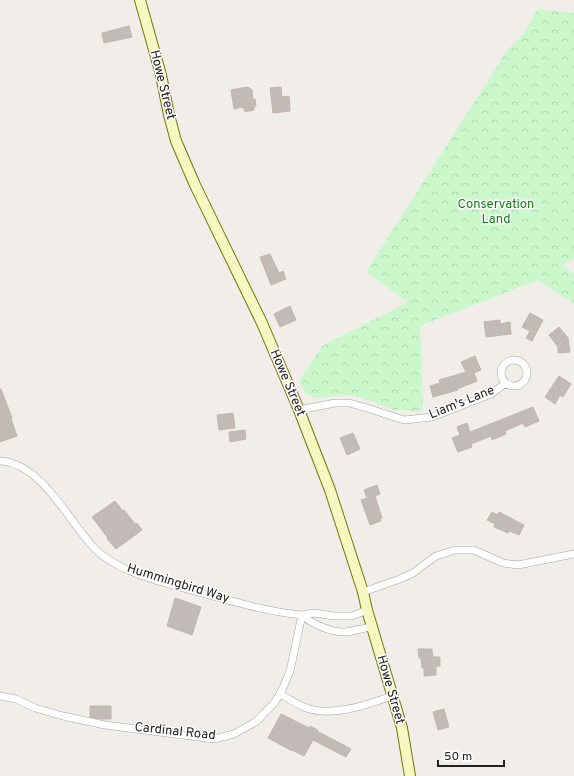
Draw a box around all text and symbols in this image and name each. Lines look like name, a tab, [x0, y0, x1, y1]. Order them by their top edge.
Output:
street label: Howe Street	[146, 48, 178, 122]
park label: Conservation Land	[458, 197, 534, 228]
street label: Howe Street	[266, 347, 308, 419]
street label: Liam's Lane	[427, 383, 497, 423]
street label: Hummingbird Way	[125, 561, 231, 607]
street label: Howe Street	[372, 654, 408, 727]
street label: Cardinal Road	[134, 720, 216, 744]
scale bar	[438, 742, 504, 768]
text: 50 m	[444, 749, 472, 765]

